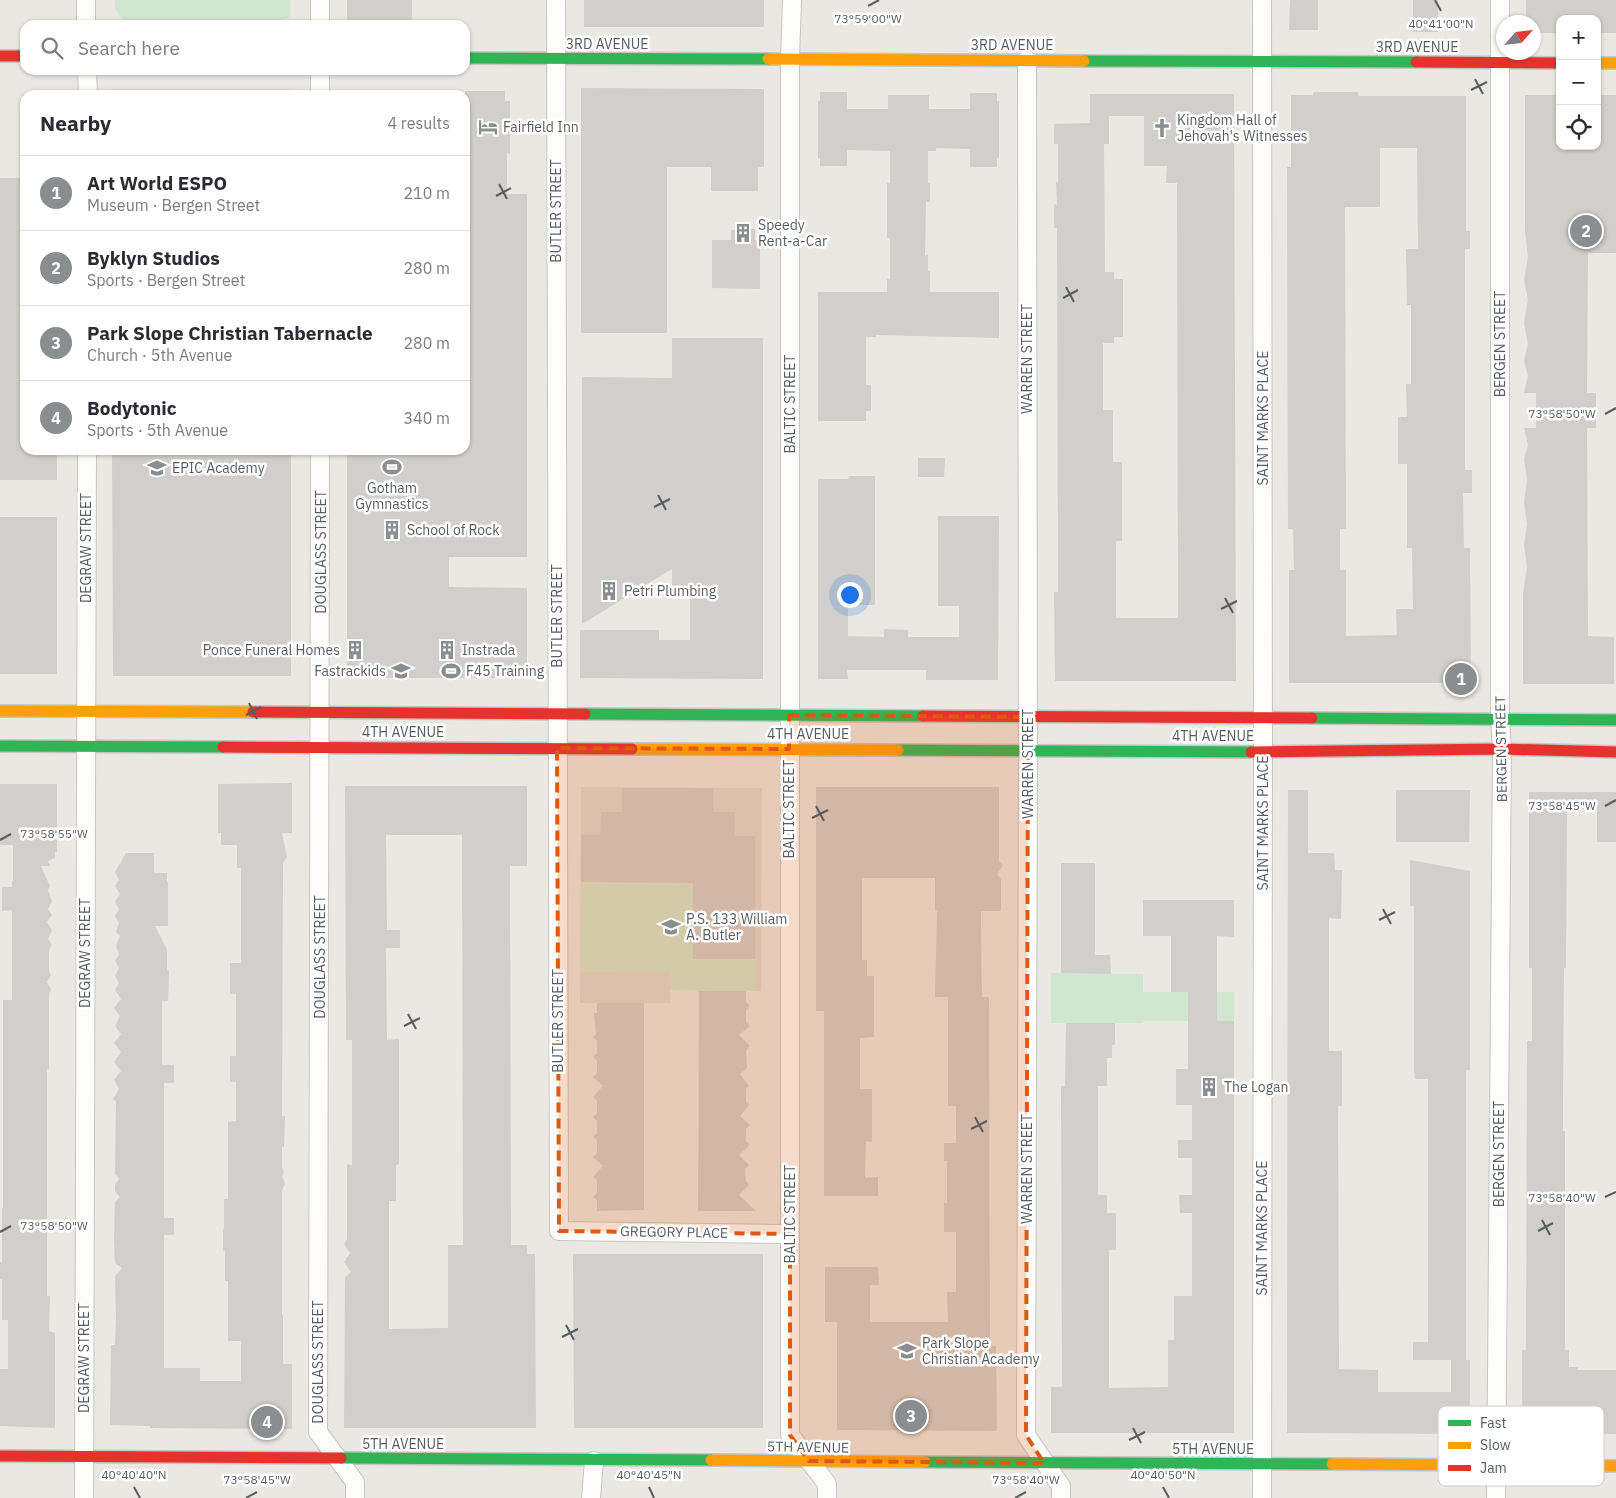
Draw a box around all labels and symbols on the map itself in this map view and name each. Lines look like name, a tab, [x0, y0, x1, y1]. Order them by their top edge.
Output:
text: 73°59'00"W	[834, 11, 902, 26]
north arrow	[1496, 15, 1541, 60]
text: 40°41'00"N	[1408, 16, 1474, 31]
street label: 3RD AVENUE	[566, 35, 648, 53]
street label: 3RD AVENUE	[971, 36, 1053, 54]
street label: 3RD AVENUE	[1376, 38, 1458, 56]
place label: Kingdom Hall of Jehovah's Witnesses	[1177, 111, 1308, 145]
hotel icon: Fairfield Inn	[477, 116, 499, 138]
church icon: Kingdom Hall of Jehovah's Witnesses	[1151, 117, 1173, 139]
place label: Fairfield Inn	[503, 118, 579, 136]
street label: BUTLER STREET	[547, 159, 565, 263]
pin: 2	[1570, 212, 1602, 250]
place label: Speedy Rent-a-Car	[758, 216, 827, 250]
building icon: Speedy Rent-a-Car	[732, 222, 754, 244]
street label: BERGEN STREET	[1491, 291, 1509, 397]
street label: WARREN STREET	[1018, 304, 1036, 414]
street label: SAINT MARKS PLACE	[1254, 351, 1272, 485]
street label: BALTIC STREET	[781, 355, 799, 453]
text: 73°58'50"W	[1528, 406, 1596, 421]
sports icon: Gotham Gymnastics	[381, 456, 403, 478]
school or university icon: EPIC Academy	[146, 457, 168, 479]
place label: EPIC Academy	[172, 459, 265, 477]
place label: Gotham Gymnastics	[355, 479, 429, 513]
street label: DOUGLASS STREET	[312, 490, 330, 614]
street label: DEGRAW STREET	[77, 493, 95, 603]
building icon: School of Rock	[381, 519, 403, 541]
place label: School of Rock	[407, 521, 500, 539]
street label: BUTLER STREET	[548, 564, 566, 668]
building icon: Petri Plumbing	[598, 580, 620, 602]
place label: Petri Plumbing	[624, 582, 717, 600]
your location	[837, 582, 863, 608]
building icon: Ponce Funeral Homes	[344, 639, 366, 661]
building icon: Instrada	[436, 639, 458, 661]
place label: Ponce Funeral Homes	[203, 641, 340, 659]
place label: Instrada	[462, 641, 516, 659]
school or university icon: Fastrackids	[390, 660, 412, 682]
sports icon: F45 Training	[440, 660, 462, 682]
pin: 1	[1445, 660, 1477, 698]
place label: Fastrackids	[314, 662, 386, 680]
place label: F45 Training	[466, 662, 545, 680]
street label: BERGEN STREET	[1491, 696, 1511, 802]
street label: WARREN STREET	[1019, 709, 1037, 819]
street label: 4TH AVENUE	[362, 723, 444, 741]
street label: 4TH AVENUE	[767, 725, 849, 743]
street label: 4TH AVENUE	[1172, 727, 1254, 745]
street label: SAINT MARKS PLACE	[1254, 756, 1272, 890]
street label: BALTIC STREET	[780, 760, 798, 858]
text: 73°58'45"W	[1528, 798, 1596, 813]
text: 73°58'55"W	[20, 826, 88, 841]
street label: DOUGLASS STREET	[311, 895, 329, 1019]
street label: DEGRAW STREET	[76, 898, 94, 1008]
place label: P.S. 133 William A. Butler	[686, 910, 787, 944]
school or university icon: P.S. 133 William A. Butler	[660, 916, 682, 938]
street label: BUTLER STREET	[549, 969, 567, 1073]
building icon: The Logan	[1198, 1076, 1220, 1098]
place label: The Logan	[1224, 1078, 1288, 1096]
street label: BERGEN STREET	[1490, 1101, 1508, 1207]
street label: WARREN STREET	[1018, 1114, 1036, 1224]
street label: SAINT MARKS PLACE	[1253, 1161, 1271, 1295]
street label: BALTIC STREET	[781, 1165, 799, 1263]
text: 73°58'40"W	[1528, 1190, 1596, 1205]
text: 73°58'50"W	[20, 1218, 88, 1233]
street label: GREGORY PLACE	[620, 1222, 728, 1242]
street label: DOUGLASS STREET	[309, 1300, 327, 1424]
street label: DEGRAW STREET	[75, 1303, 93, 1413]
place label: Park Slope Christian Academy	[922, 1334, 1040, 1368]
school or university icon: Park Slope Christian Academy	[896, 1340, 918, 1362]
pin: 3	[895, 1397, 927, 1435]
pin: 4	[251, 1403, 283, 1441]
legend	[1438, 1406, 1604, 1486]
text: Fast	[1480, 1414, 1506, 1432]
street label: 5TH AVENUE	[362, 1435, 444, 1453]
text: Slow	[1480, 1436, 1511, 1454]
street label: 5TH AVENUE	[767, 1437, 849, 1457]
street label: 5TH AVENUE	[1172, 1440, 1254, 1458]
text: Jam	[1480, 1459, 1507, 1477]
text: 40°40'40"N	[101, 1467, 167, 1482]
text: 40°40'45"N	[616, 1467, 682, 1482]
text: 40°40'50"N	[1130, 1467, 1196, 1482]
text: 73°58'45"W	[223, 1472, 291, 1487]
text: 73°58'40"W	[992, 1472, 1060, 1487]

